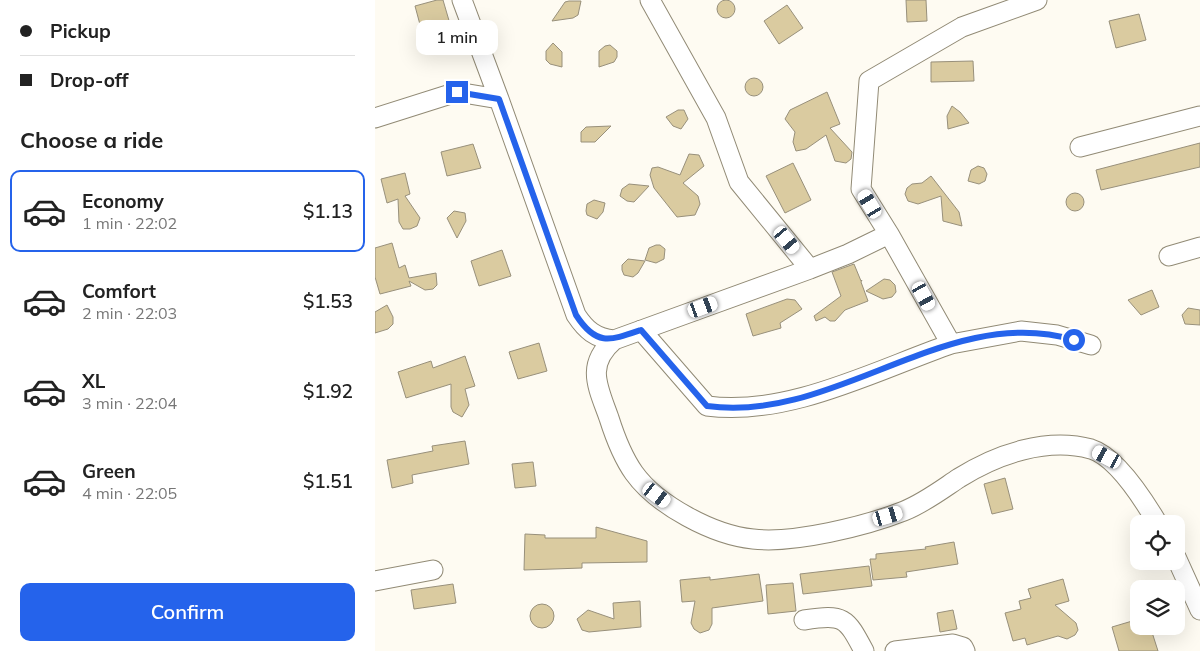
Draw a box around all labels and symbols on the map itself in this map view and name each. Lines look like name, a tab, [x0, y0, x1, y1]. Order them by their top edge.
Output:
callout: 1 min	[416, 19, 498, 54]
route end	[446, 81, 468, 103]
car	[855, 187, 884, 221]
car	[771, 224, 802, 256]
car	[910, 279, 937, 313]
car	[686, 295, 719, 319]
route start	[1063, 329, 1085, 351]
car	[1090, 443, 1123, 471]
car	[640, 480, 673, 510]
car	[871, 505, 904, 527]

